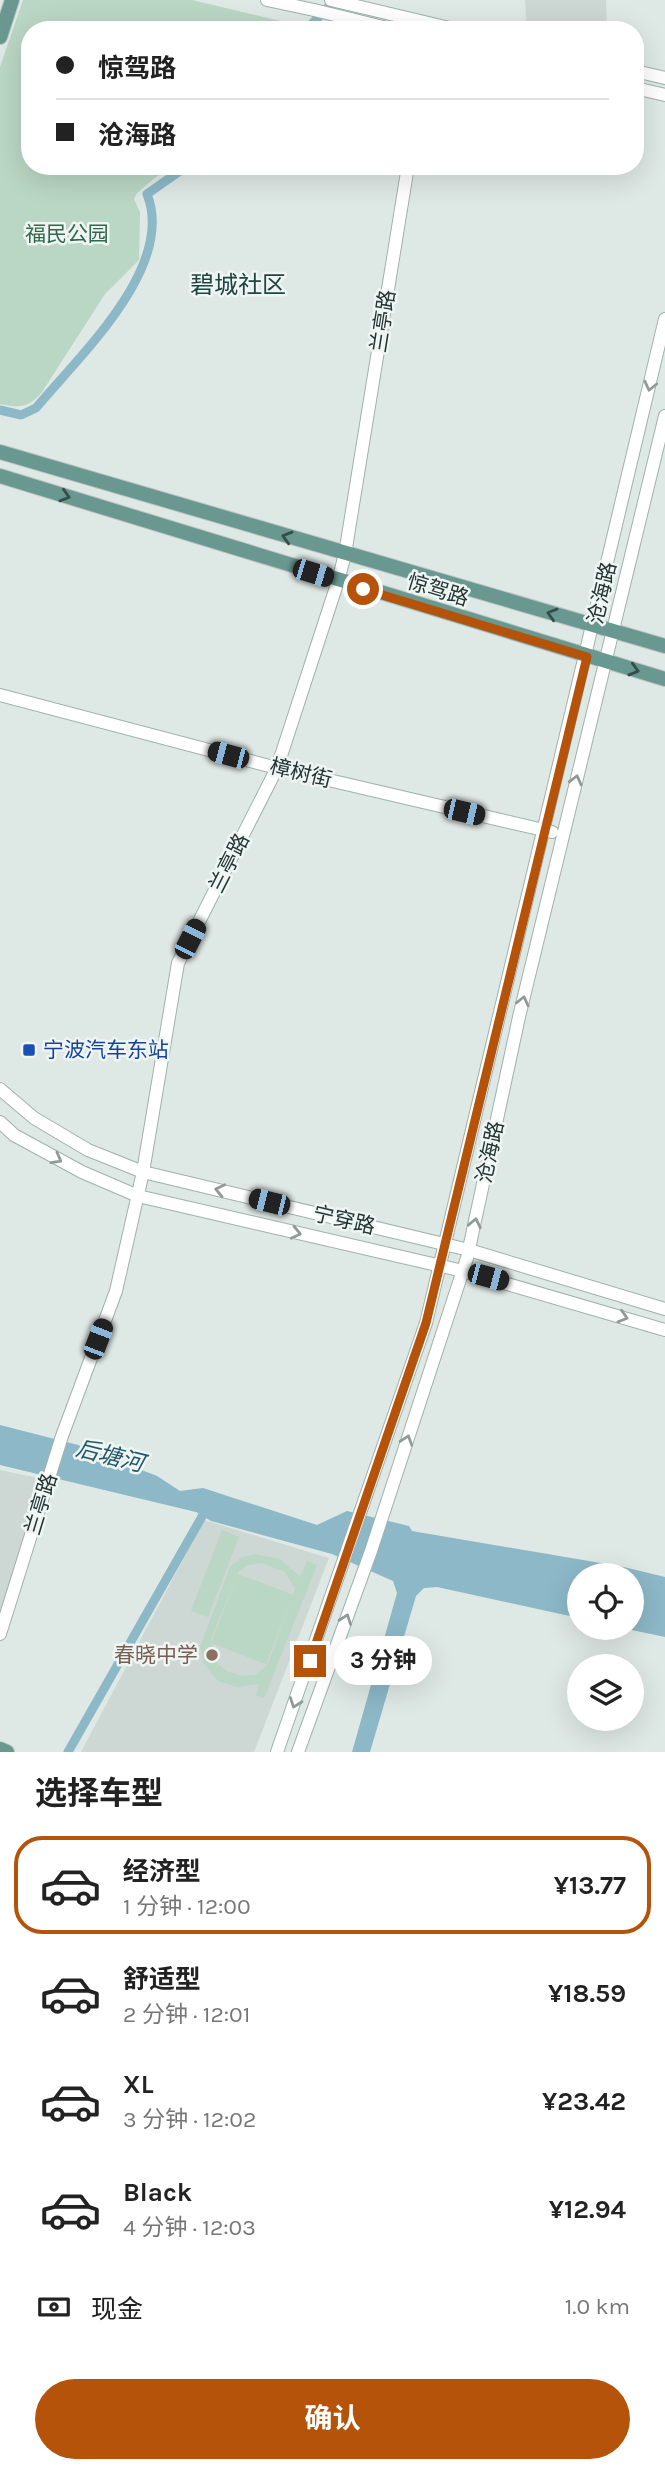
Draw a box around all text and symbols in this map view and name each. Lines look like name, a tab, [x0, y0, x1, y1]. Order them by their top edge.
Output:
text: 惊驾路	[98, 53, 176, 84]
text: 沧海路	[98, 120, 176, 151]
park label: 福民公园	[25, 222, 109, 246]
district label: 碧城社区	[190, 271, 286, 299]
street label: 兰亭路	[366, 288, 400, 354]
one-way arrow	[643, 380, 658, 392]
one-way arrow	[58, 488, 71, 502]
one-way arrow	[281, 530, 293, 545]
car	[290, 557, 337, 589]
street label: 沧海路	[583, 560, 621, 626]
street label: 惊驾路	[404, 569, 472, 611]
route start	[347, 573, 379, 605]
one-way arrow	[547, 607, 559, 622]
one-way arrow	[628, 662, 640, 677]
car	[205, 739, 252, 771]
street label: 樟树街	[268, 754, 334, 792]
one-way arrow	[568, 774, 582, 786]
car	[442, 797, 487, 827]
street label: 兰亭路	[204, 829, 254, 897]
car	[172, 916, 209, 962]
one-way arrow	[515, 995, 529, 1007]
place label: 宁波汽车东站	[43, 1038, 169, 1062]
marker: 宁波汽车东站	[21, 1042, 37, 1058]
street label: 沧海路	[472, 1119, 508, 1185]
one-way arrow	[50, 1151, 62, 1164]
one-way arrow	[214, 1184, 226, 1198]
car	[247, 1187, 292, 1217]
street label: 宁穿路	[311, 1201, 377, 1239]
one-way arrow	[466, 1217, 481, 1229]
one-way arrow	[290, 1225, 302, 1239]
car	[465, 1261, 512, 1293]
one-way arrow	[617, 1309, 629, 1324]
car	[81, 1316, 116, 1362]
water label: 后塘河	[73, 1435, 151, 1478]
one-way arrow	[399, 1435, 413, 1447]
street label: 兰亭路	[20, 1470, 62, 1538]
map controls	[567, 1563, 644, 1731]
button: locate	[567, 1563, 644, 1640]
one-way arrow	[338, 1613, 352, 1625]
callout: 3 分钟	[334, 1636, 432, 1686]
place label: 春晓中学	[114, 1643, 198, 1667]
route end	[294, 1645, 326, 1677]
marker: 春晓中学	[204, 1647, 220, 1663]
text: 3 分钟	[350, 1647, 416, 1674]
button: layers	[567, 1654, 644, 1731]
one-way arrow	[289, 1696, 303, 1708]
text: 选择车型	[35, 1775, 163, 1812]
icon: car	[39, 1854, 102, 1917]
text: 经济型	[123, 1856, 201, 1887]
text: ¥13.77	[554, 1870, 626, 1901]
text: 1 分钟 · 12:00	[123, 1893, 251, 1920]
icon: car	[39, 1962, 102, 2025]
text: 舒适型	[123, 1964, 201, 1995]
text: ¥18.59	[548, 1978, 626, 2009]
text: 2 分钟 · 12:01	[123, 2001, 250, 2028]
text: XL	[123, 2069, 154, 2100]
icon: car	[39, 2070, 102, 2133]
text: ¥23.42	[542, 2086, 626, 2117]
text: 3 分钟 · 12:02	[123, 2106, 256, 2133]
text: Black	[123, 2177, 192, 2208]
icon: car	[39, 2178, 102, 2241]
text: ¥12.94	[549, 2194, 626, 2225]
text: 4 分钟 · 12:03	[123, 2214, 256, 2241]
icon: cash	[35, 2288, 73, 2326]
text: 1.0 km	[565, 2293, 630, 2320]
text: 现金	[91, 2294, 143, 2325]
button: 确认	[35, 2379, 630, 2459]

